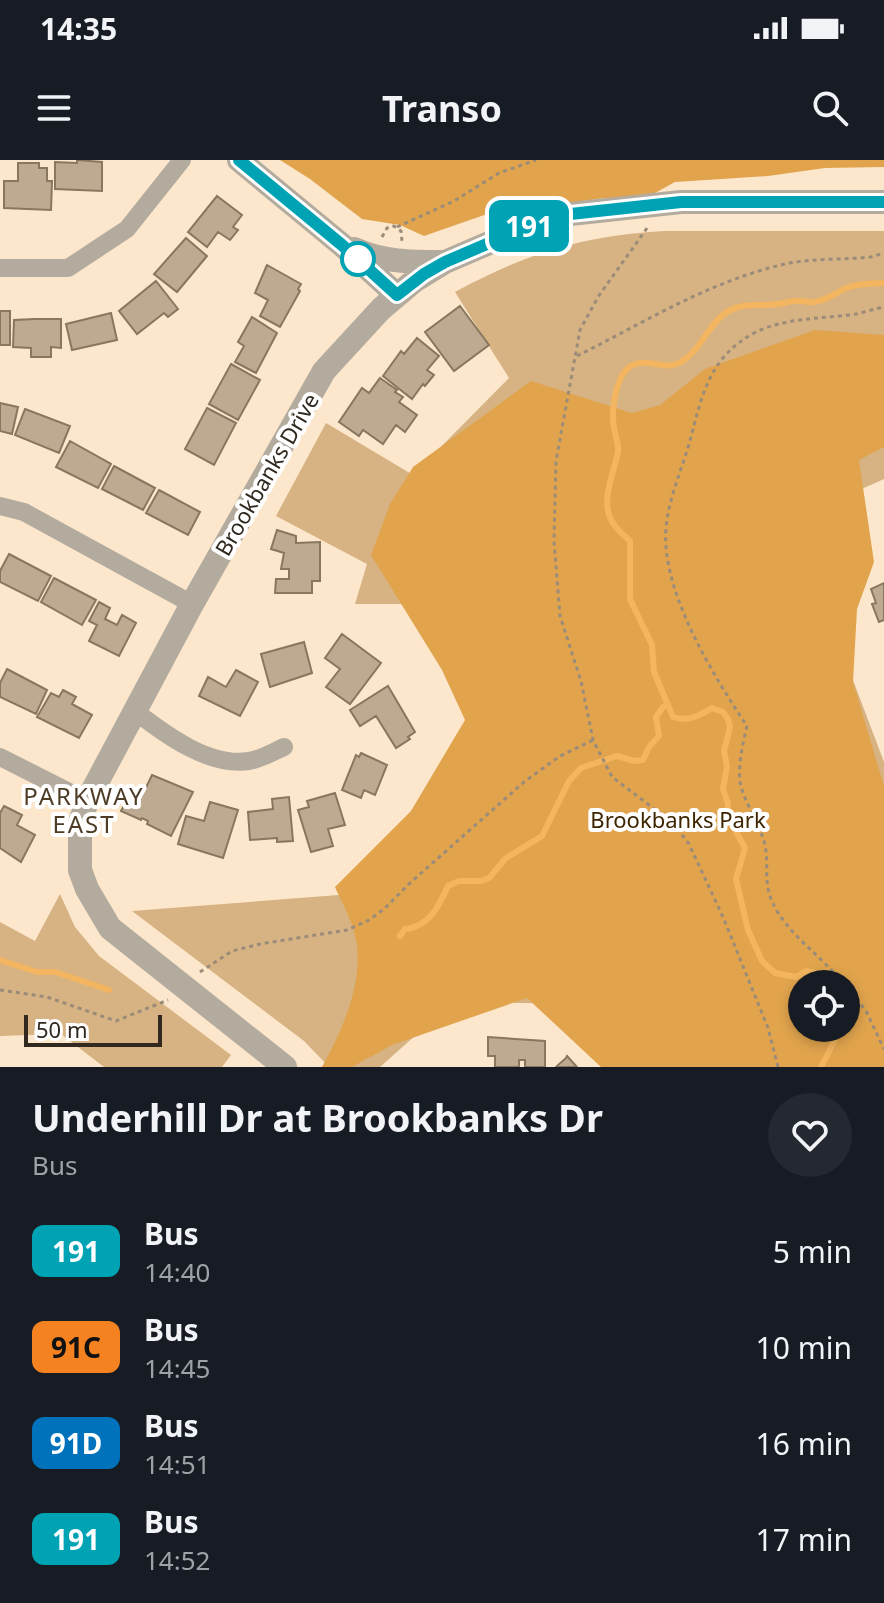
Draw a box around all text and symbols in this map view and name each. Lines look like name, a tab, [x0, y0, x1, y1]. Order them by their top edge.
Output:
text: 14:35	[40, 8, 117, 49]
text: Transo	[382, 84, 502, 133]
icon: menu	[32, 86, 76, 130]
icon: search	[808, 86, 852, 130]
line badge: 191	[483, 200, 575, 252]
text: 191	[505, 207, 553, 245]
unlabelled marker	[341, 242, 375, 276]
street label: Brookbanks Drive	[207, 387, 325, 561]
district label: PARKWAY EAST	[23, 779, 145, 840]
park label: Brookbanks Park	[590, 804, 766, 834]
map controls	[788, 970, 860, 1042]
button: locate	[788, 970, 860, 1042]
scale bar	[24, 1011, 162, 1047]
text: 50 m	[36, 1014, 87, 1044]
text: Underhill Dr at Brookbanks Dr	[32, 1091, 603, 1143]
button: heart	[768, 1093, 852, 1177]
text: Bus	[32, 1147, 77, 1183]
text: Bus	[144, 1213, 199, 1254]
text: 5 min	[773, 1231, 852, 1272]
text: 191	[52, 1232, 100, 1270]
text: 14:40	[144, 1254, 210, 1290]
text: Bus	[144, 1309, 199, 1350]
text: 10 min	[756, 1327, 852, 1368]
text: 91C	[51, 1328, 101, 1366]
text: 14:45	[144, 1350, 210, 1386]
text: Bus	[144, 1405, 199, 1446]
text: 16 min	[756, 1423, 852, 1464]
text: 91D	[50, 1424, 102, 1462]
text: 14:51	[144, 1446, 210, 1482]
text: Bus	[144, 1501, 199, 1542]
text: 17 min	[756, 1519, 852, 1560]
text: 191	[52, 1520, 100, 1558]
text: 14:52	[144, 1542, 210, 1578]

